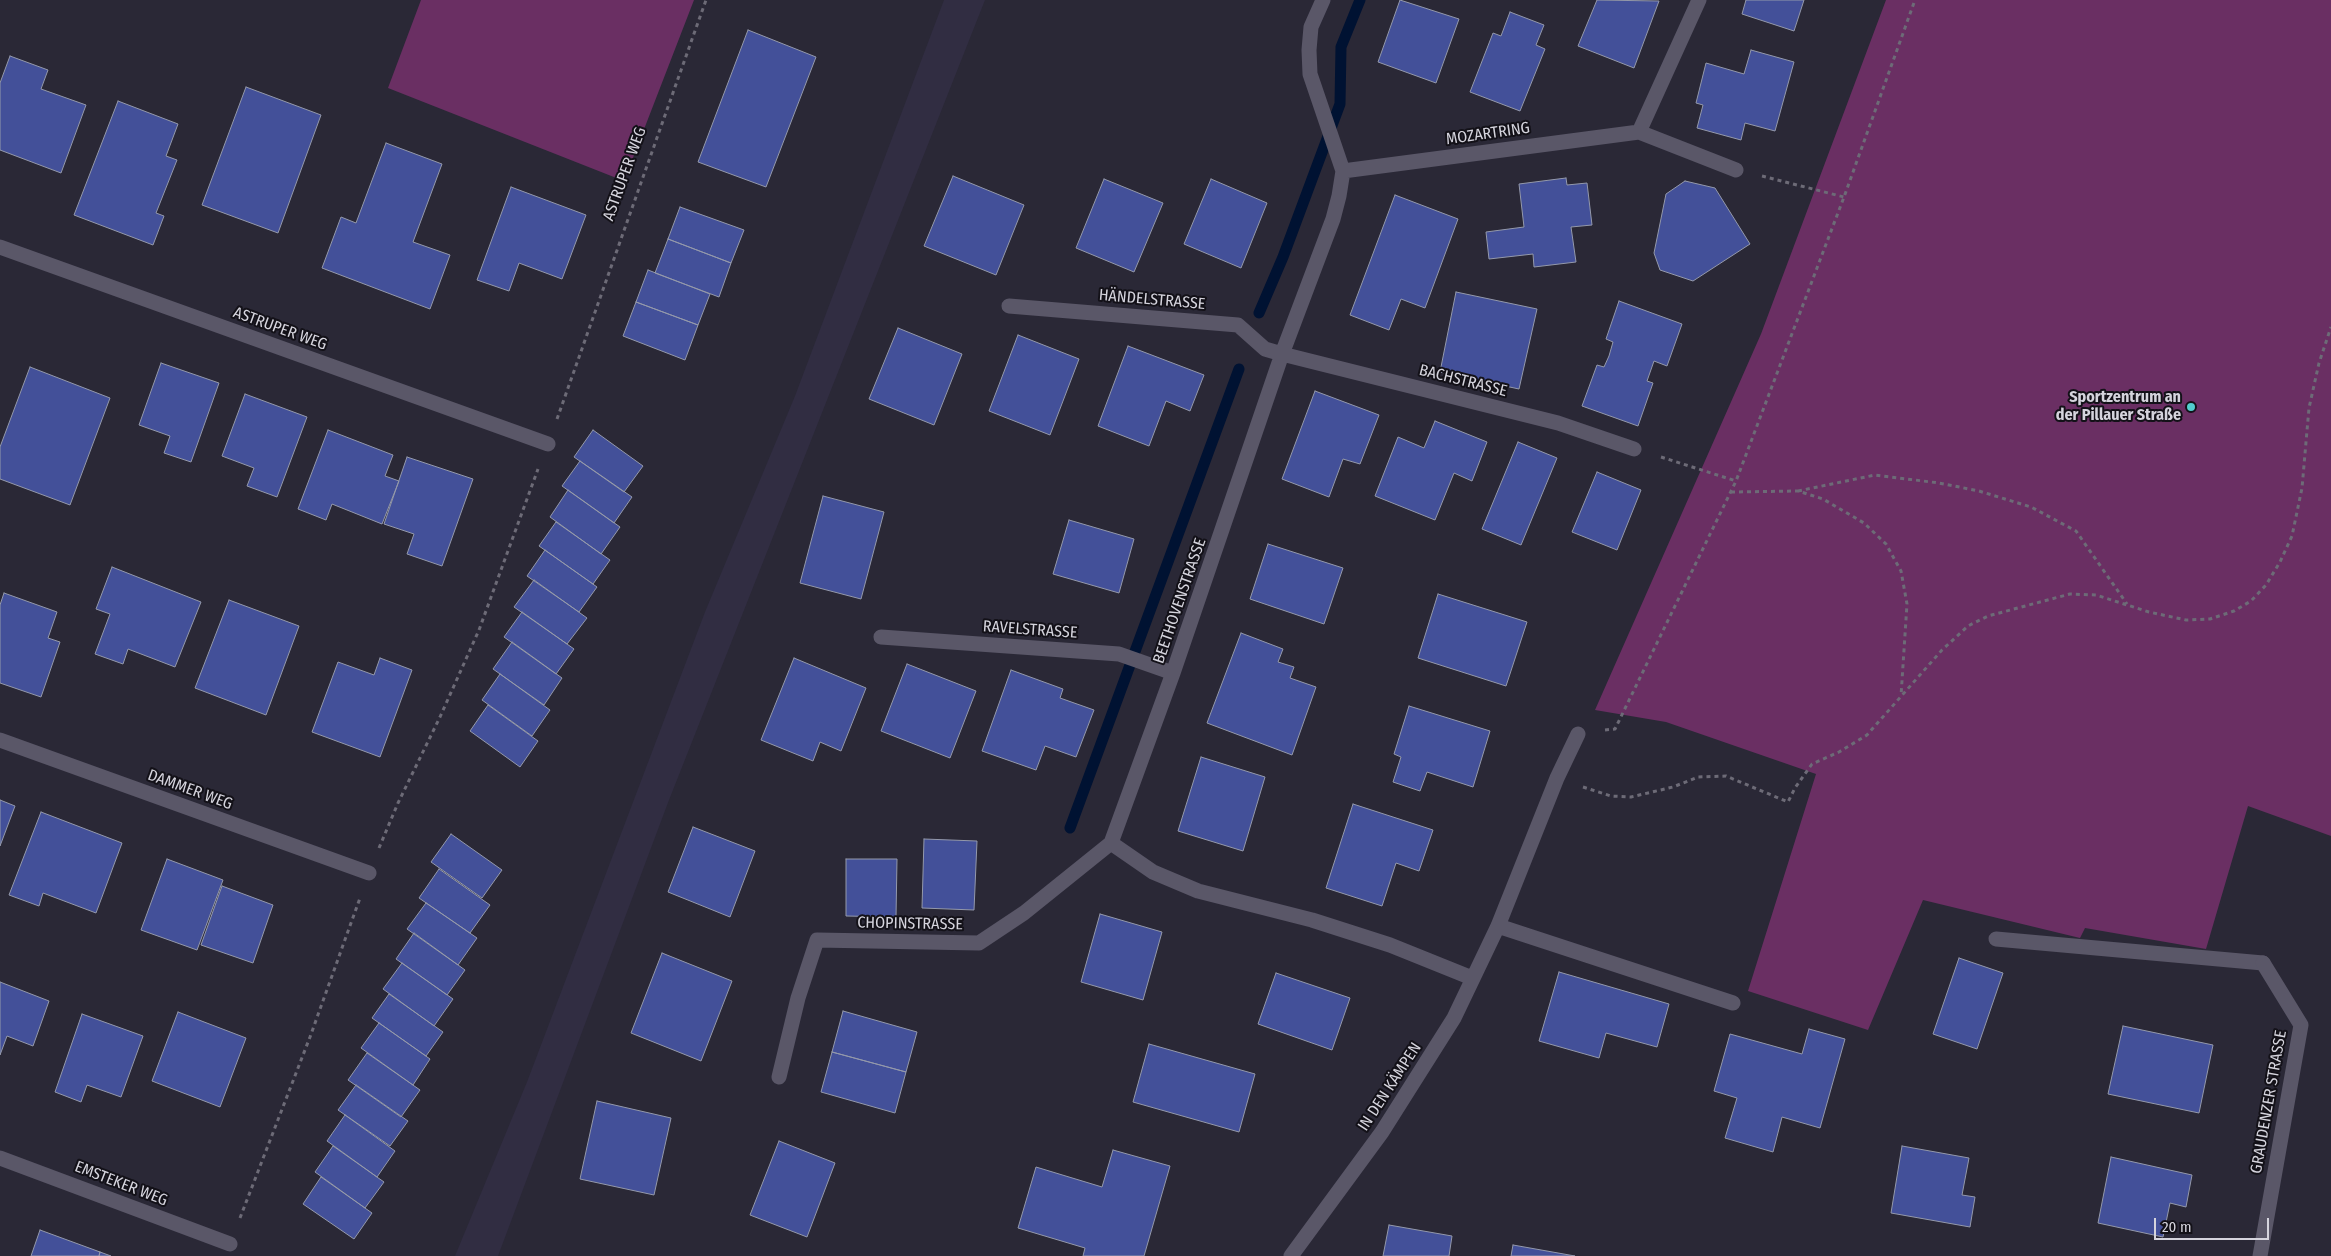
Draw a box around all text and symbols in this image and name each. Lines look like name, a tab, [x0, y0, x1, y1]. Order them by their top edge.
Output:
street label: MOZARTRING	[1445, 119, 1531, 149]
street label: ASTRUPER WEG	[599, 125, 651, 223]
street label: HÄNDELSTRASSE	[1098, 286, 1206, 314]
street label: ASTRUPER WEG	[231, 303, 329, 355]
street label: BACHSTRASSE	[1417, 361, 1509, 401]
place label: Sportzentrum an der Pillauer Straße	[2056, 388, 2181, 426]
marker: Sportzentrum an der Pillauer Straße	[2185, 401, 2197, 413]
street label: BEETHOVENSTRASSE	[1150, 536, 1210, 666]
street label: RAVELSTRASSE	[982, 617, 1078, 643]
street label: DAMMER WEG	[145, 766, 235, 814]
street label: CHOPINSTRASSE	[857, 913, 963, 935]
street label: GRAUDENZER STRASSE	[2247, 1029, 2291, 1175]
street label: IN DEN KÄMPEN	[1354, 1039, 1426, 1135]
street label: EMSTEKER WEG	[72, 1157, 170, 1211]
scale bar	[2156, 1208, 2271, 1240]
text: 20 m	[2162, 1218, 2192, 1236]

